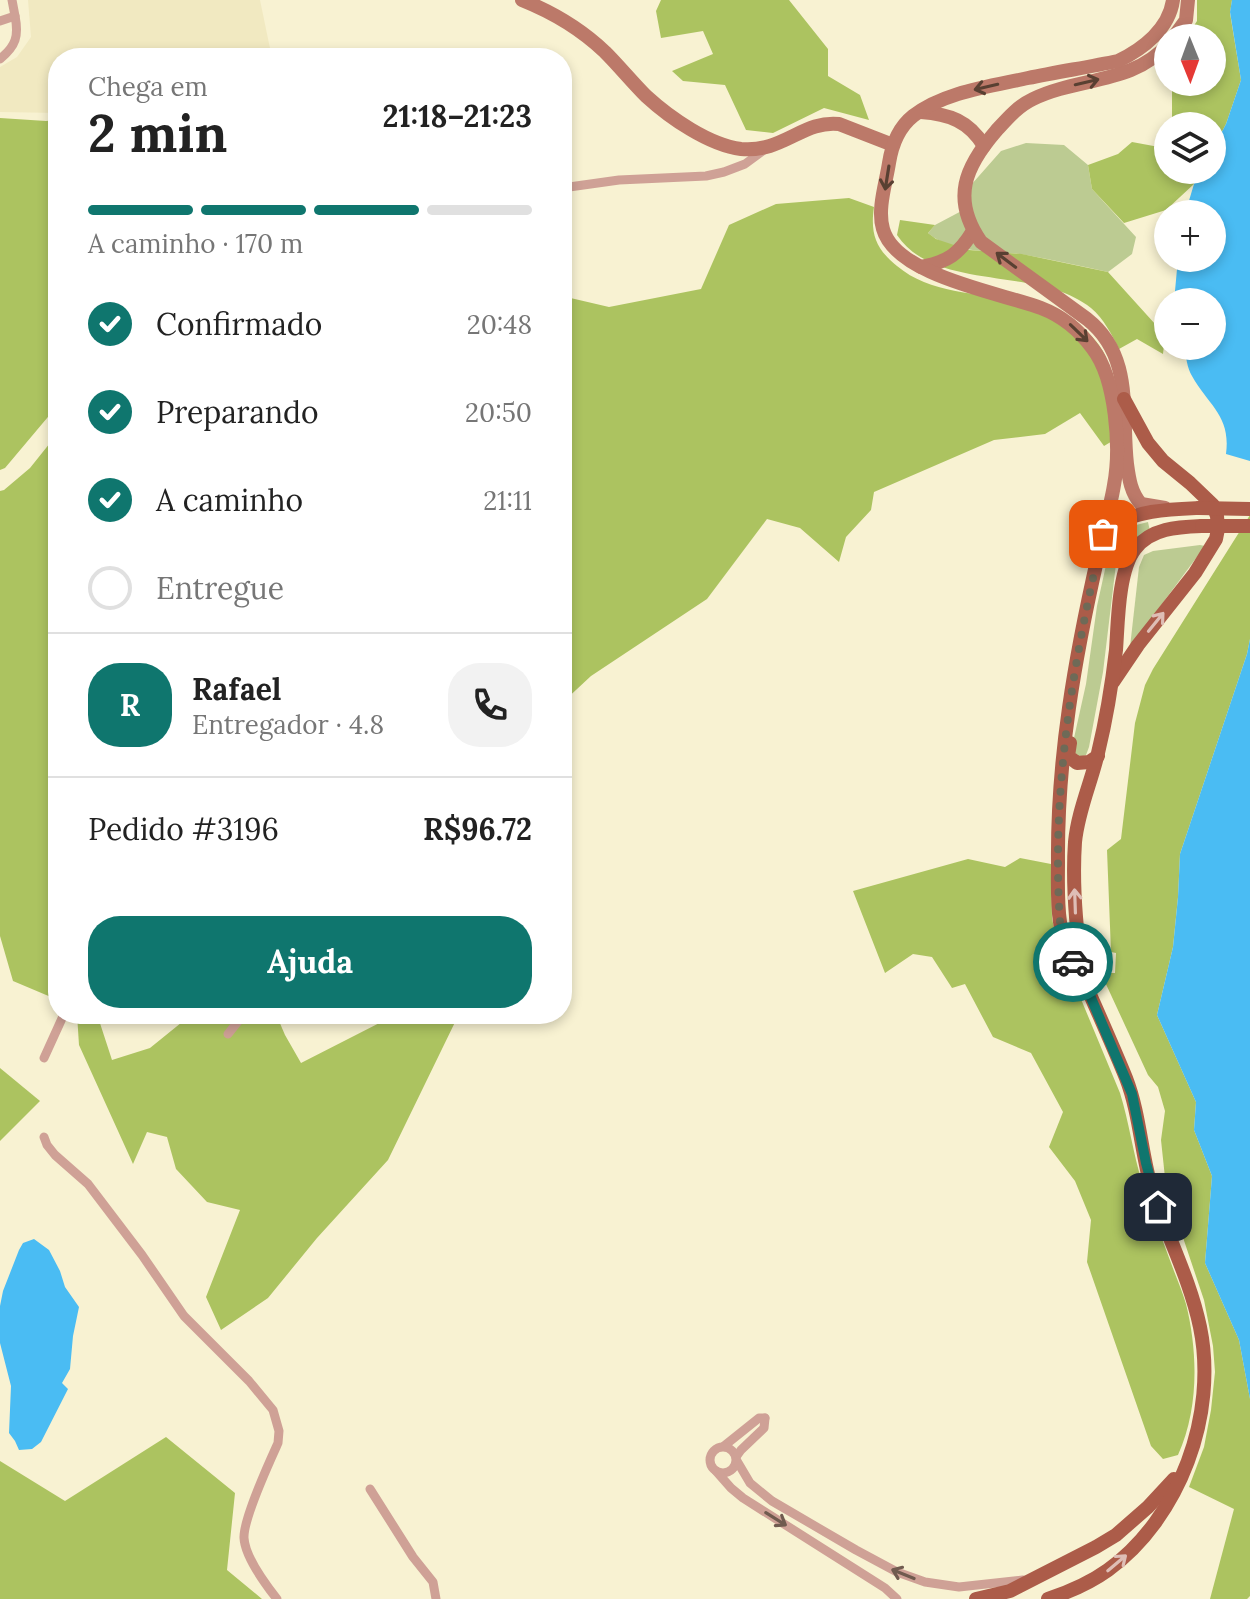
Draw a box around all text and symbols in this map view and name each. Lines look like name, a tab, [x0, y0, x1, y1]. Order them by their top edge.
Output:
north arrow	[1154, 24, 1226, 96]
map controls	[1154, 24, 1226, 360]
text: Chega em	[88, 70, 208, 103]
one-way arrow	[1073, 74, 1099, 89]
one-way arrow	[974, 80, 1000, 95]
text: 21:18–21:23	[383, 97, 532, 135]
text: 2 min	[88, 100, 227, 166]
button: layers	[1154, 112, 1226, 184]
one-way arrow	[878, 165, 893, 190]
button: +	[1154, 200, 1226, 272]
text: A caminho · 170 m	[88, 227, 303, 260]
one-way arrow	[996, 252, 1017, 269]
button: −	[1154, 288, 1226, 360]
icon: check	[88, 302, 132, 346]
text: Confirmado	[156, 305, 322, 343]
text: 20:48	[467, 308, 532, 341]
one-way arrow	[1068, 324, 1088, 342]
icon: check	[88, 390, 132, 434]
text: Preparando	[156, 393, 319, 431]
text: 20:50	[465, 396, 532, 429]
icon: check	[88, 478, 132, 522]
text: A caminho	[156, 481, 303, 519]
text: 21:11	[483, 484, 532, 517]
pin	[1069, 500, 1137, 568]
icon: bag	[1081, 512, 1125, 556]
text: Entregue	[156, 569, 284, 607]
one-way arrow	[1148, 612, 1165, 633]
button: phone	[448, 663, 532, 747]
text: Rafael	[192, 670, 281, 708]
text: R	[120, 686, 140, 724]
text: Entregador · 4.8	[192, 708, 384, 741]
text: Pedido #3196	[88, 810, 279, 848]
text: R$96.72	[423, 810, 532, 848]
one-way arrow	[1068, 888, 1083, 915]
button: Ajuda	[88, 916, 532, 1008]
courier	[1033, 922, 1113, 1002]
icon: car	[1051, 940, 1095, 984]
pin	[1124, 1173, 1192, 1241]
icon: home	[1136, 1185, 1180, 1229]
one-way arrow	[764, 1511, 787, 1527]
one-way arrow	[1106, 1554, 1127, 1572]
one-way arrow	[891, 1565, 916, 1580]

